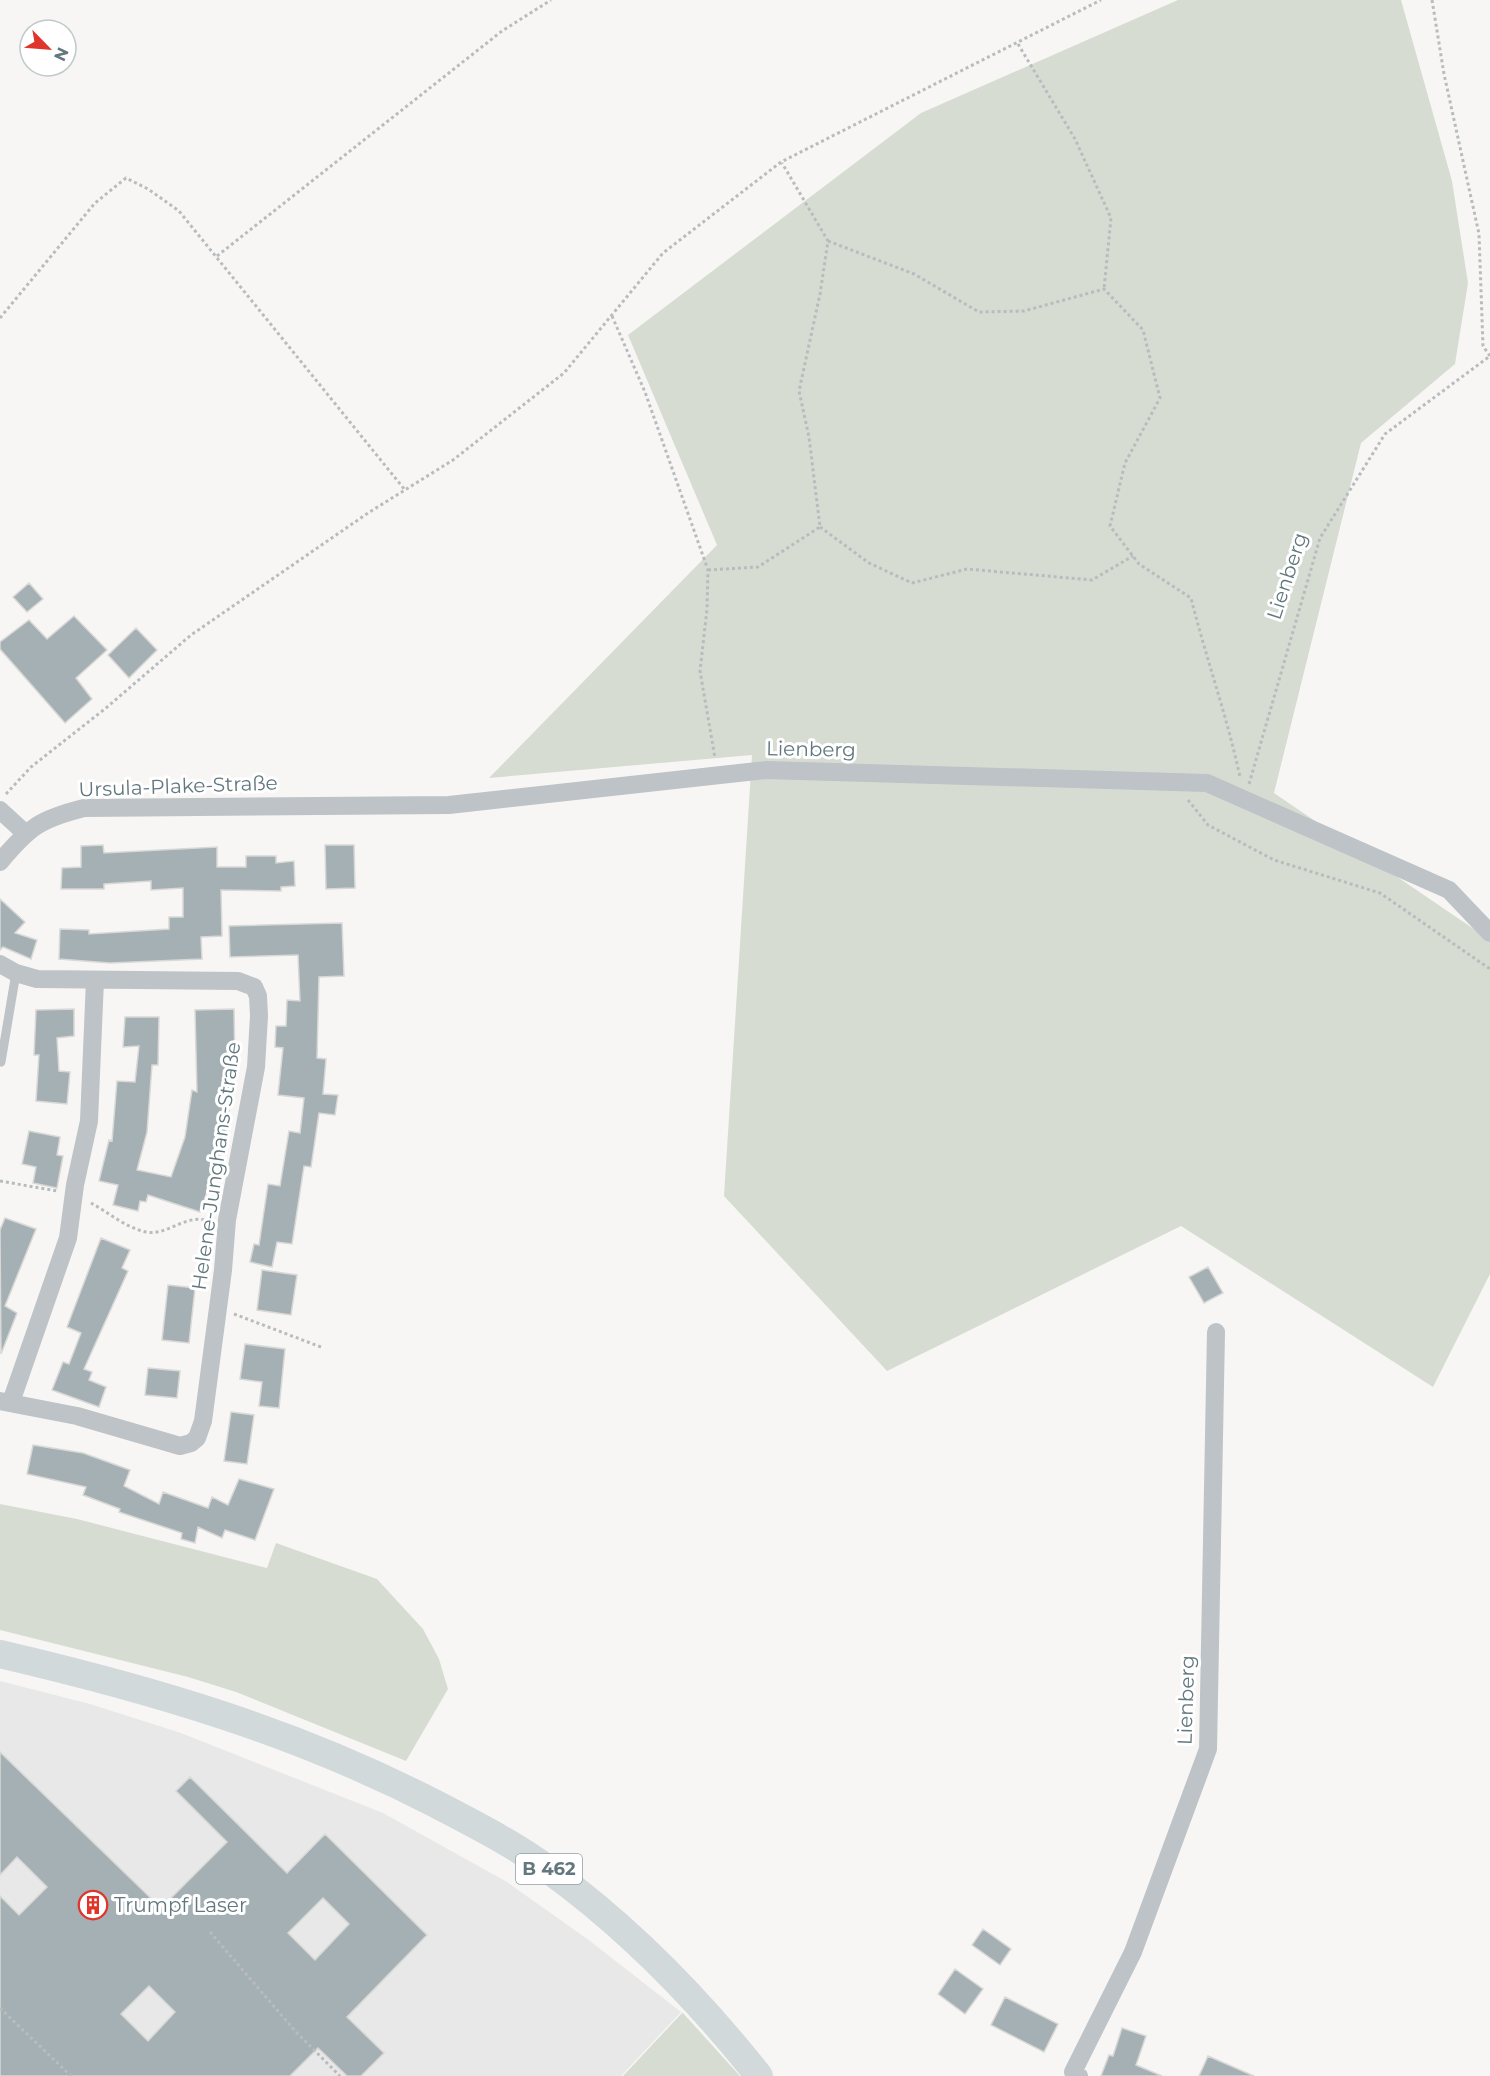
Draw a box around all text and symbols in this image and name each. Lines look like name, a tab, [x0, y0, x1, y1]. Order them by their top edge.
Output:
north arrow	[18, 18, 78, 78]
text: N	[50, 44, 72, 64]
street label: Lienberg	[1262, 530, 1312, 622]
street label: Lienberg	[766, 736, 856, 762]
street label: Ursula-Plake-Straße	[78, 771, 278, 801]
street label: Helene-Junghans-Straße	[187, 1040, 245, 1292]
street label: Lienberg	[1172, 1655, 1200, 1745]
road number: B 462	[516, 1854, 582, 1884]
building icon: Trumpf Laser	[77, 1889, 109, 1921]
place label: Trumpf Laser	[114, 1893, 247, 1917]

